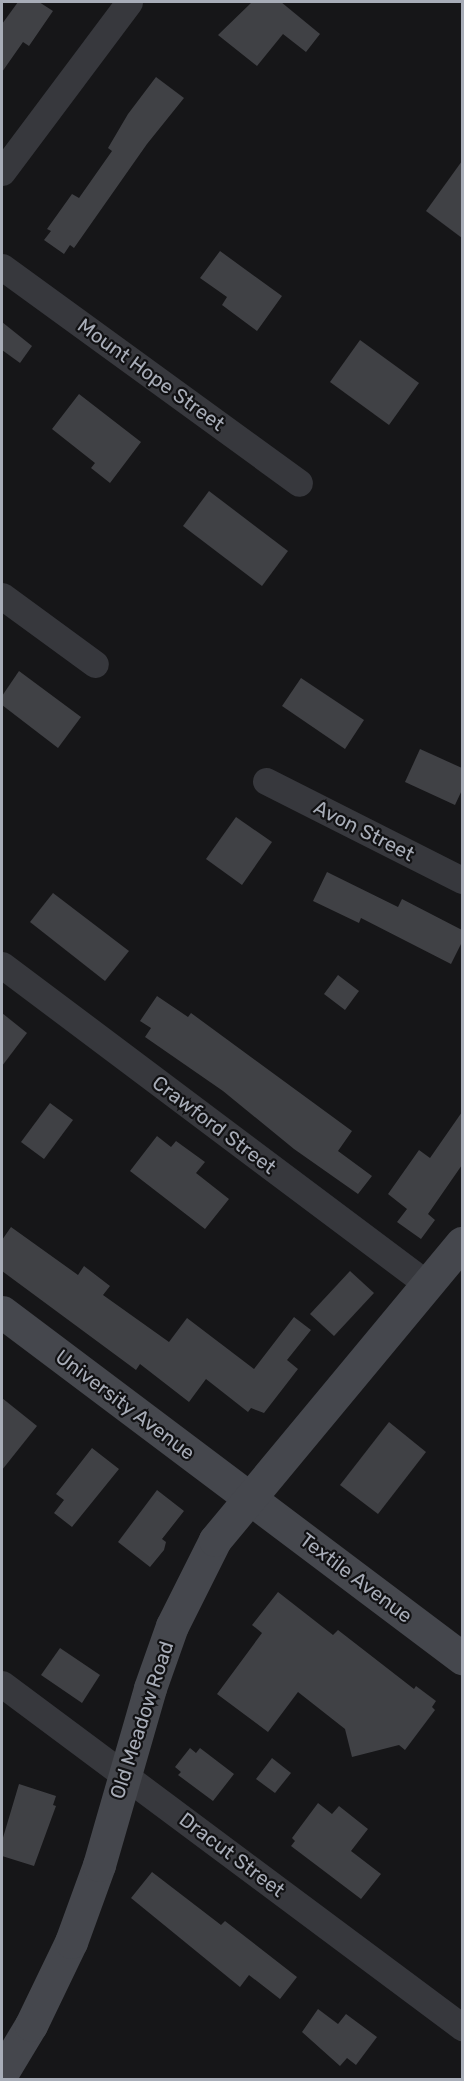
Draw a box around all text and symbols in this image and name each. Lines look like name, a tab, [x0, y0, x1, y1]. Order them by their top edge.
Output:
street label: Mount Hope Street	[73, 314, 229, 436]
street label: Avon Street	[310, 795, 418, 867]
street label: Crawford Street	[147, 1071, 281, 1179]
street label: University Avenue	[50, 1344, 200, 1466]
street label: Textile Avenue	[295, 1528, 417, 1628]
street label: Old Meadow Road	[105, 1638, 179, 1802]
street label: Dracut Street	[175, 1808, 289, 1902]

